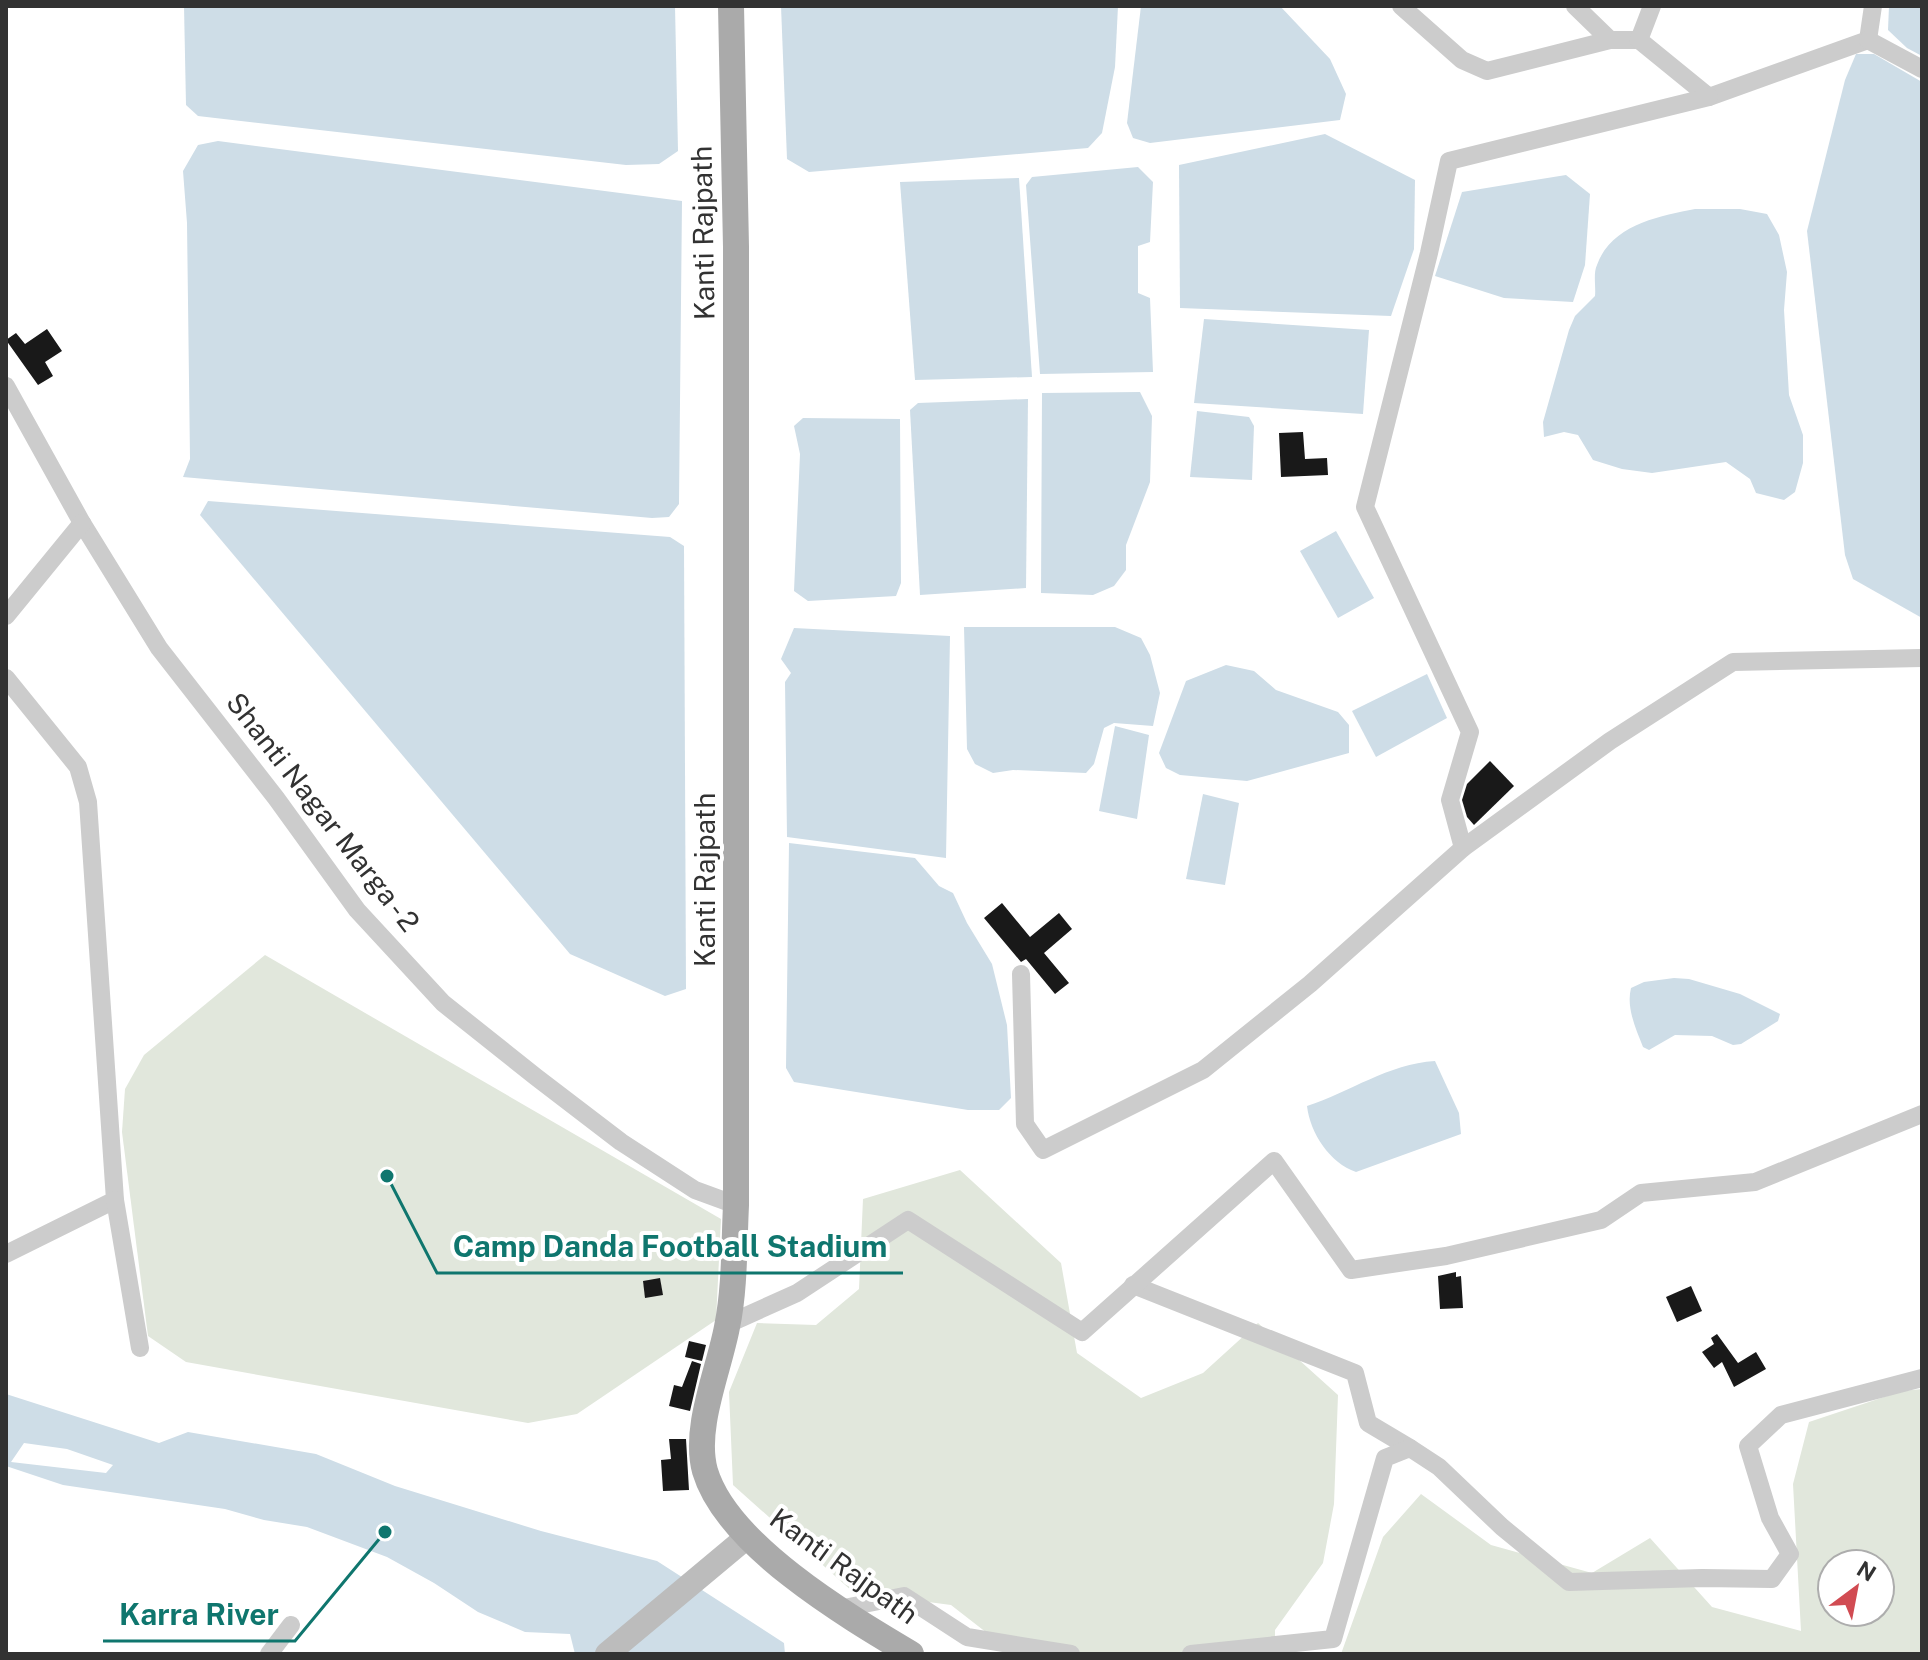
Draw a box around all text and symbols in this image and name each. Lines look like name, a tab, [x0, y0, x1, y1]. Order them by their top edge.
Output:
street label: Kanti Rajpath	[684, 145, 721, 321]
street label: Shanti Nagar Marga - 2	[220, 686, 427, 938]
street label: Kanti Rajpath	[688, 793, 721, 967]
callout: Camp Danda Football Stadium	[437, 1219, 903, 1273]
text: Camp Danda Football Stadium	[453, 1228, 887, 1264]
street label: Kanti Rajpath	[764, 1501, 925, 1630]
north arrow	[1816, 1548, 1896, 1628]
text: N	[1852, 1555, 1881, 1587]
callout: Karra River	[103, 1587, 295, 1641]
text: Karra River	[119, 1596, 279, 1632]

